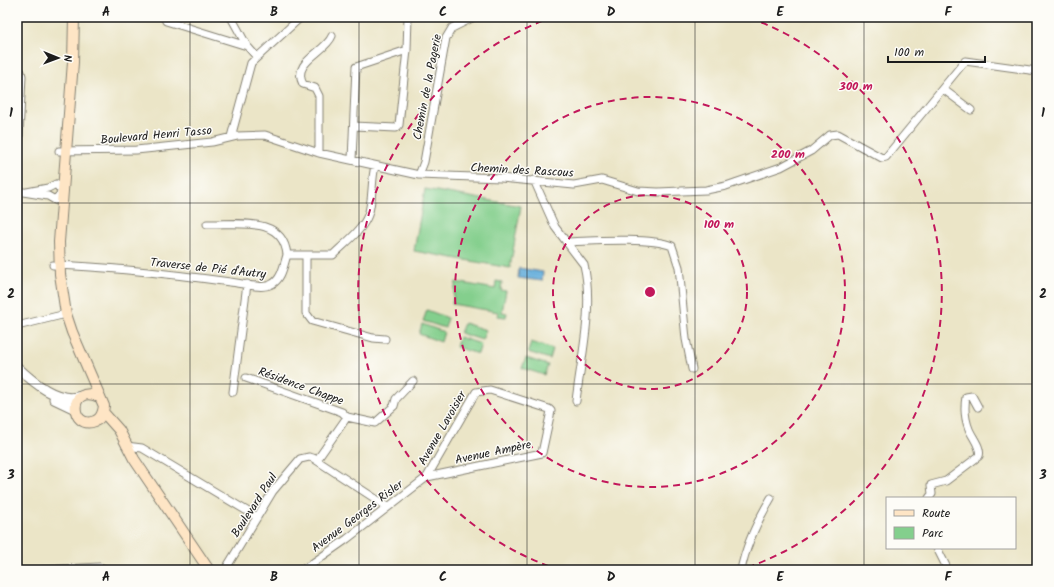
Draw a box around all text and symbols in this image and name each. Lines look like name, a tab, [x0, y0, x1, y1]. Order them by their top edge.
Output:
text: A	[102, 2, 110, 23]
text: B	[270, 2, 278, 23]
text: C	[439, 2, 447, 23]
text: D	[607, 2, 616, 23]
text: E	[776, 2, 784, 23]
text: F	[944, 2, 952, 23]
street label: Chemin de la Pagerie	[408, 32, 447, 142]
north arrow	[38, 38, 78, 78]
scale bar	[888, 38, 985, 64]
text: 100 m	[894, 43, 925, 62]
text: N	[58, 55, 76, 62]
text: 300 m	[838, 77, 873, 96]
text: 1	[9, 103, 13, 124]
text: 1	[1041, 103, 1045, 124]
street label: Boulevard Henri Tasso	[100, 121, 213, 150]
text: 200 m	[771, 145, 805, 164]
street label: Chemin des Rascous	[470, 158, 574, 183]
text: 100 m	[704, 215, 734, 234]
street label: Traverse de Pié d'Autry	[149, 253, 267, 284]
text: 2	[7, 284, 15, 305]
text: 2	[1039, 284, 1047, 305]
centre of rings	[643, 285, 657, 299]
street label: Résidence Chappe	[255, 362, 347, 411]
street label: Avenue Lavoisier	[413, 387, 472, 469]
street label: Avenue Ampère	[453, 435, 533, 470]
text: 3	[6, 465, 15, 486]
text: 3	[1038, 465, 1047, 486]
street label: Boulevard Paul	[226, 469, 282, 541]
street label: Avenue Georges Risler	[307, 475, 408, 557]
legend	[886, 497, 1016, 549]
text: Route	[922, 504, 951, 523]
text: Parc	[922, 524, 943, 543]
text: A	[102, 567, 110, 587]
text: B	[270, 567, 278, 587]
text: C	[439, 567, 447, 587]
text: D	[607, 567, 616, 587]
text: E	[776, 567, 784, 587]
text: F	[944, 567, 952, 587]

